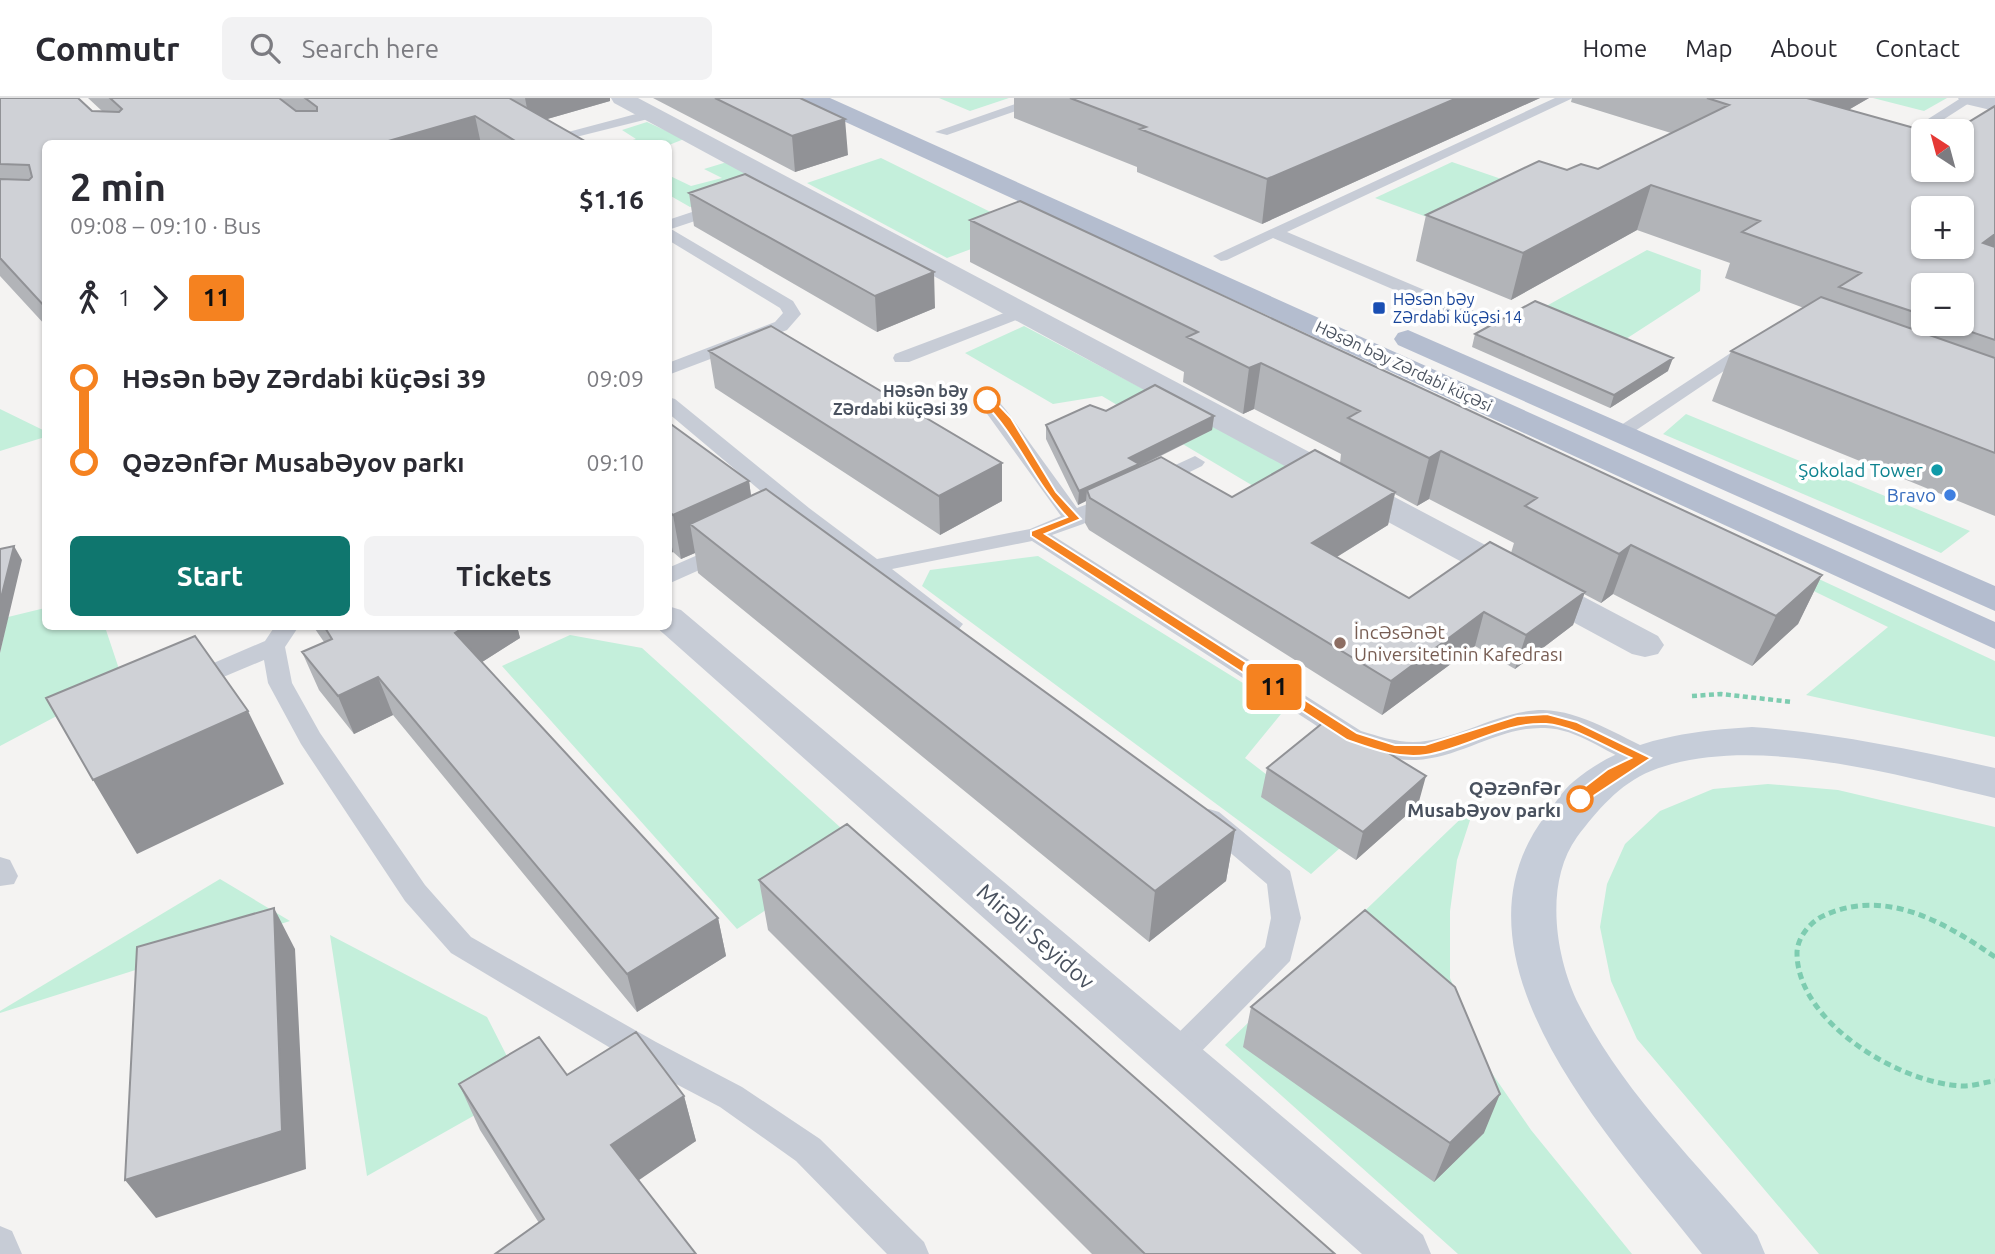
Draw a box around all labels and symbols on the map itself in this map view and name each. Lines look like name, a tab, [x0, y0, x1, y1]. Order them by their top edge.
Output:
north arrow	[1911, 119, 1974, 182]
place label: Həsən bəy Zərdabi küçəsi 14	[1393, 290, 1522, 326]
marker: Həsən bəy Zərdabi küçəsi 14	[1371, 300, 1387, 316]
street label: Həsən bəy Zərdabi küçəsi	[1313, 317, 1495, 415]
place label: Həsən bəy Zərdabi küçəsi 39	[833, 382, 968, 419]
marker: Həsən bəy Zərdabi küçəsi 39	[974, 387, 1000, 413]
place label: Şokolad Tower	[1798, 459, 1923, 481]
marker: Şokolad Tower	[1929, 462, 1945, 478]
place label: Bravo	[1887, 484, 1936, 506]
marker: Bravo	[1942, 487, 1958, 503]
place label: İncəsənət Universitetinin Kafedrası	[1354, 621, 1563, 665]
marker: İncəsənət Universitetinin Kafedrası	[1332, 635, 1348, 651]
line badge: 11	[1242, 664, 1306, 710]
place label: Qəzənfər Musabəyov parkı	[1407, 777, 1561, 821]
marker: Qəzənfər Musabəyov parkı	[1567, 786, 1593, 812]
street label: Mirəli Seyidov	[972, 878, 1100, 994]

